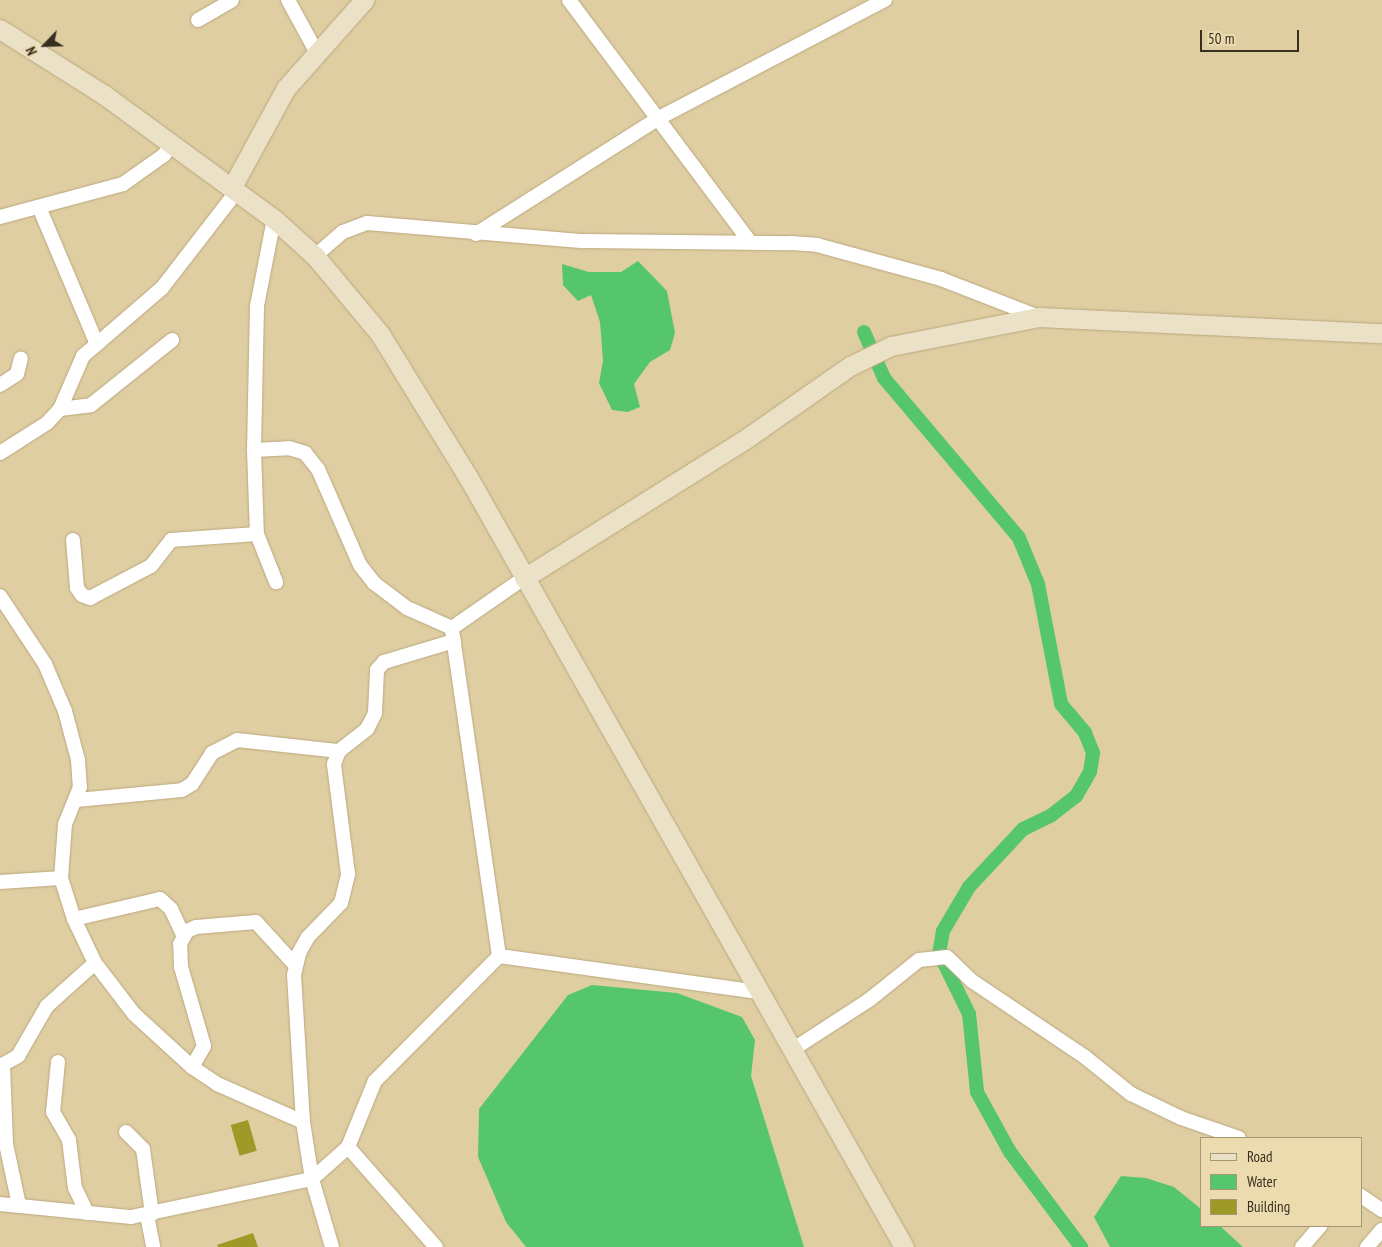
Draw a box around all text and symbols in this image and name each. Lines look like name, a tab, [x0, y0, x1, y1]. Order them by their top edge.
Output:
north arrow	[20, 20, 70, 70]
scale bar	[1202, 20, 1301, 52]
text: 50 m	[1208, 29, 1234, 48]
text: N	[22, 44, 41, 58]
legend	[1200, 1137, 1362, 1227]
text: Road	[1247, 1147, 1273, 1166]
text: Water	[1247, 1172, 1277, 1191]
text: Building	[1247, 1197, 1290, 1216]

